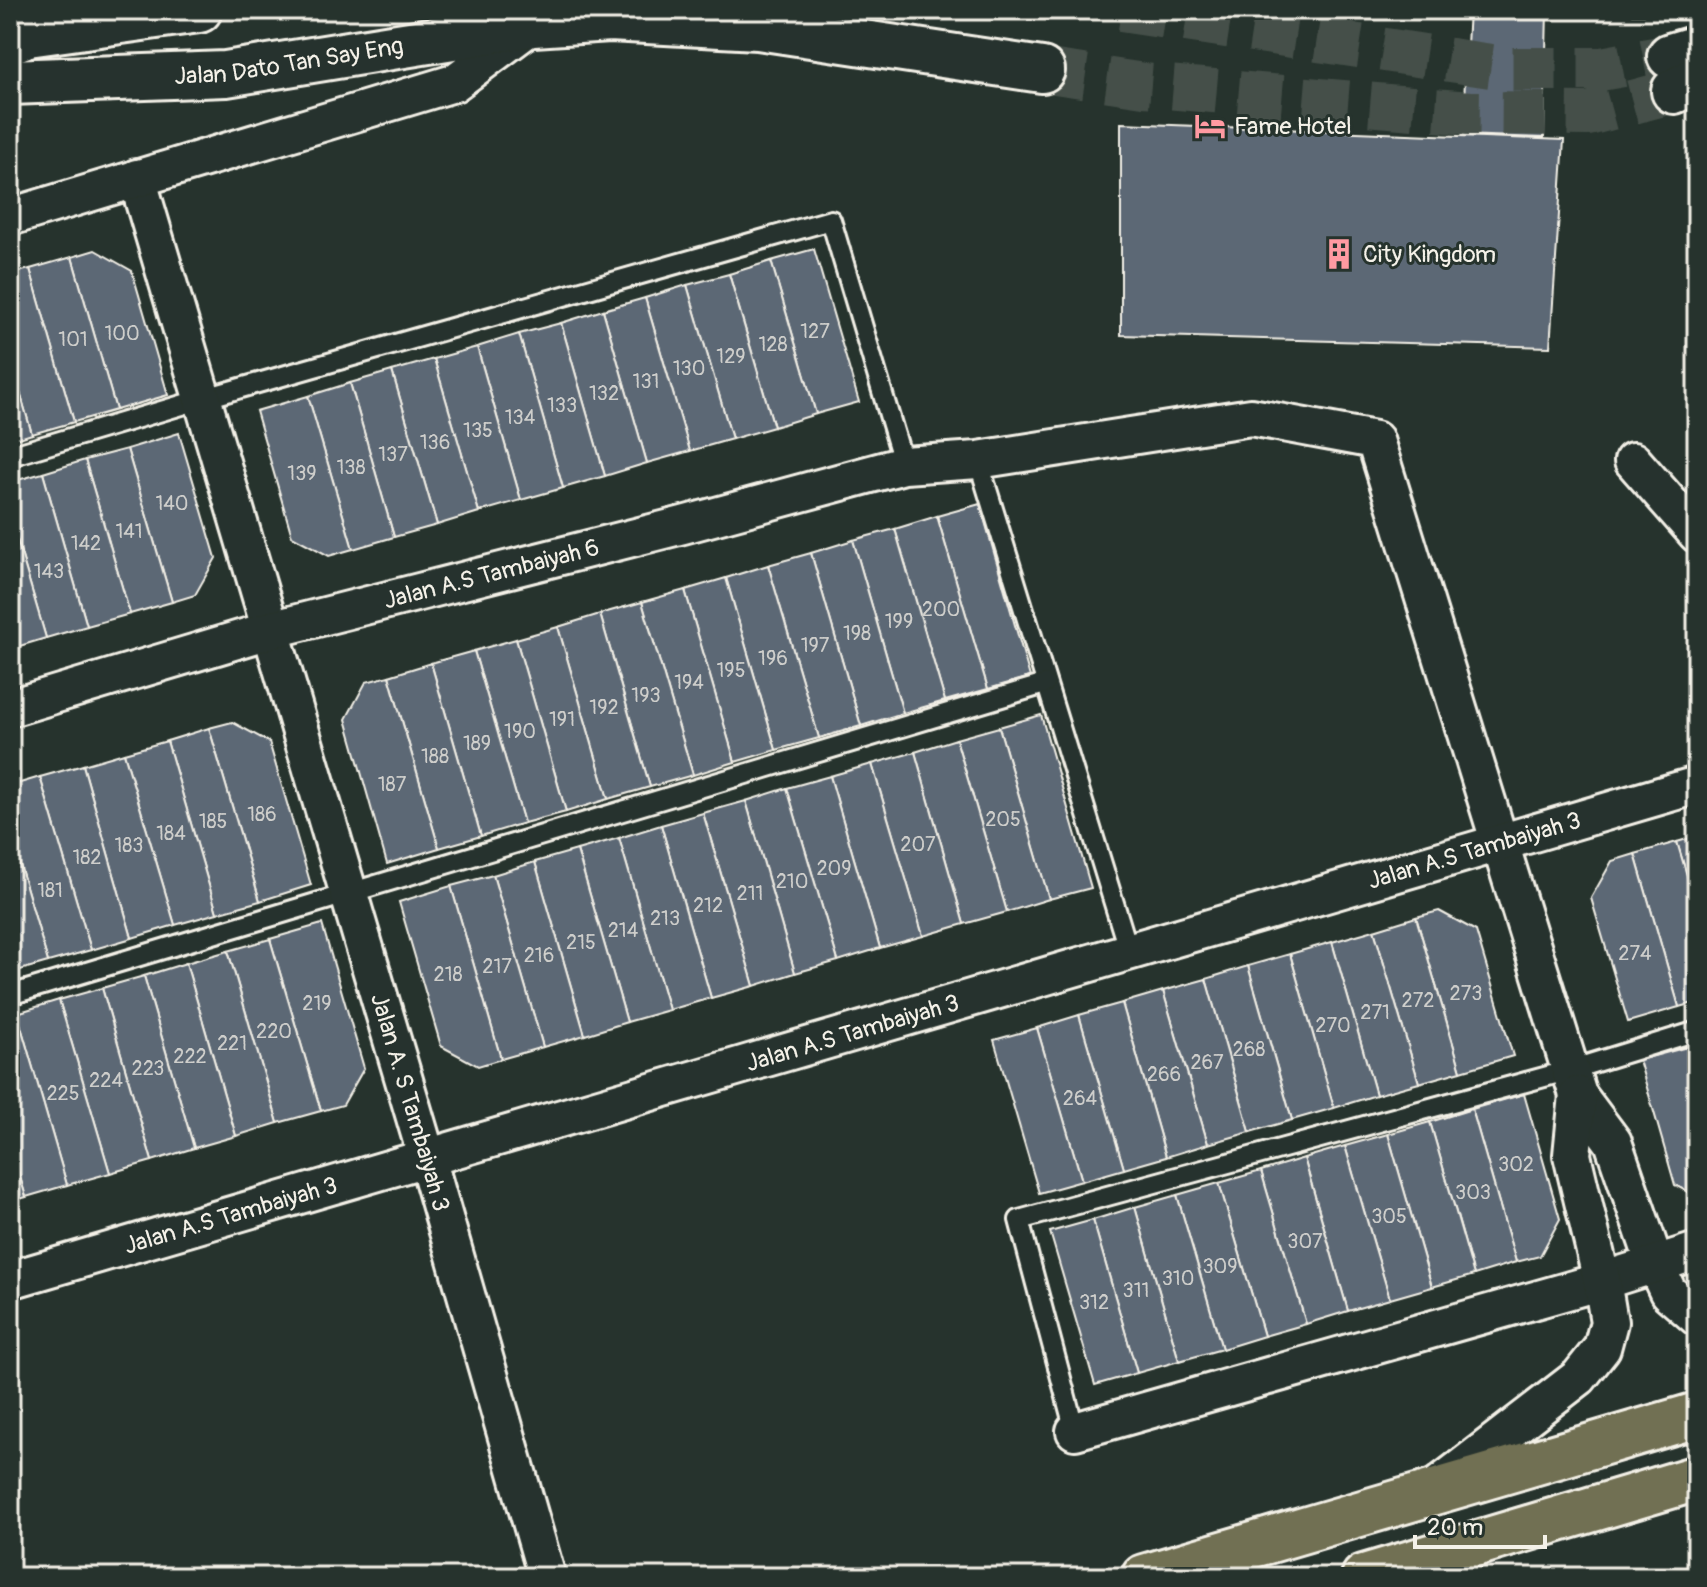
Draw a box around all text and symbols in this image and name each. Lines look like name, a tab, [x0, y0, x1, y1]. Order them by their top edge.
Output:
street label: Jalan Dato Tan Say Eng	[174, 31, 405, 90]
hotel icon: Fame Hotel	[1193, 109, 1227, 143]
place label: Fame Hotel	[1234, 112, 1352, 141]
building icon: City Kingdom	[1322, 237, 1356, 271]
place label: City Kingdom	[1363, 240, 1496, 269]
house number: 127	[800, 319, 830, 344]
house number: 100	[104, 321, 140, 346]
house number: 101	[58, 327, 88, 352]
house number: 128	[758, 332, 788, 357]
house number: 129	[716, 344, 746, 369]
house number: 130	[673, 356, 705, 381]
house number: 131	[633, 369, 659, 394]
house number: 132	[589, 381, 619, 406]
house number: 133	[547, 393, 577, 418]
house number: 134	[505, 405, 536, 430]
house number: 135	[463, 418, 493, 443]
house number: 136	[420, 430, 450, 455]
house number: 137	[378, 442, 408, 467]
house number: 138	[336, 455, 366, 480]
house number: 139	[287, 461, 317, 486]
house number: 140	[155, 491, 189, 516]
house number: 141	[115, 519, 143, 544]
house number: 142	[71, 531, 101, 556]
street label: Jalan A.S Tambaiyah 6	[381, 532, 602, 615]
house number: 143	[34, 559, 64, 584]
house number: 200	[922, 597, 960, 622]
house number: 199	[885, 609, 913, 634]
house number: 198	[843, 621, 871, 646]
house number: 197	[801, 633, 830, 658]
house number: 196	[758, 646, 788, 671]
house number: 195	[717, 658, 745, 683]
house number: 194	[674, 670, 704, 695]
house number: 193	[631, 683, 661, 708]
house number: 192	[589, 695, 619, 720]
house number: 191	[549, 707, 575, 732]
house number: 190	[504, 719, 536, 744]
house number: 189	[463, 731, 491, 756]
house number: 188	[421, 744, 449, 769]
house number: 187	[378, 772, 407, 797]
house number: 186	[247, 802, 277, 827]
street label: Jalan A.S Tambaiyah 3	[1364, 805, 1584, 895]
house number: 205	[985, 807, 1021, 832]
house number: 185	[199, 809, 227, 834]
house number: 184	[156, 821, 186, 846]
house number: 207	[900, 832, 936, 857]
house number: 183	[114, 833, 144, 858]
house number: 182	[72, 845, 102, 870]
house number: 209	[816, 856, 852, 881]
house number: 210	[776, 869, 808, 894]
house number: 181	[37, 878, 63, 903]
house number: 211	[737, 881, 763, 906]
house number: 212	[693, 893, 723, 918]
house number: 213	[650, 906, 680, 931]
house number: 214	[608, 918, 639, 943]
house number: 215	[566, 930, 596, 955]
house number: 274	[1618, 941, 1652, 966]
house number: 216	[524, 943, 554, 968]
house number: 217	[482, 954, 512, 979]
house number: 218	[433, 962, 463, 987]
house number: 273	[1450, 981, 1482, 1006]
street label: Jalan A.S Tambaiyah 3	[743, 988, 962, 1078]
house number: 272	[1402, 988, 1434, 1013]
street label: Jalan A. S Tambaiyah 3	[365, 990, 456, 1215]
house number: 219	[302, 991, 332, 1016]
house number: 271	[1360, 1000, 1390, 1025]
house number: 270	[1315, 1013, 1351, 1038]
house number: 220	[256, 1019, 292, 1044]
house number: 221	[217, 1031, 247, 1056]
house number: 268	[1233, 1037, 1265, 1062]
house number: 222	[173, 1044, 207, 1069]
house number: 267	[1190, 1050, 1224, 1075]
house number: 223	[132, 1056, 164, 1081]
house number: 266	[1147, 1062, 1181, 1087]
house number: 224	[89, 1068, 123, 1093]
house number: 225	[46, 1081, 80, 1106]
house number: 264	[1063, 1086, 1098, 1111]
house number: 302	[1498, 1152, 1534, 1177]
street label: Jalan A.S Tambaiyah 3	[121, 1170, 341, 1260]
house number: 303	[1455, 1180, 1491, 1205]
house number: 305	[1371, 1204, 1407, 1229]
house number: 307	[1287, 1229, 1323, 1254]
house number: 309	[1202, 1254, 1238, 1279]
house number: 310	[1162, 1266, 1194, 1291]
house number: 311	[1123, 1278, 1149, 1303]
house number: 312	[1079, 1290, 1109, 1315]
scale bar	[1415, 1499, 1545, 1549]
text: 20 m	[1427, 1513, 1483, 1542]

